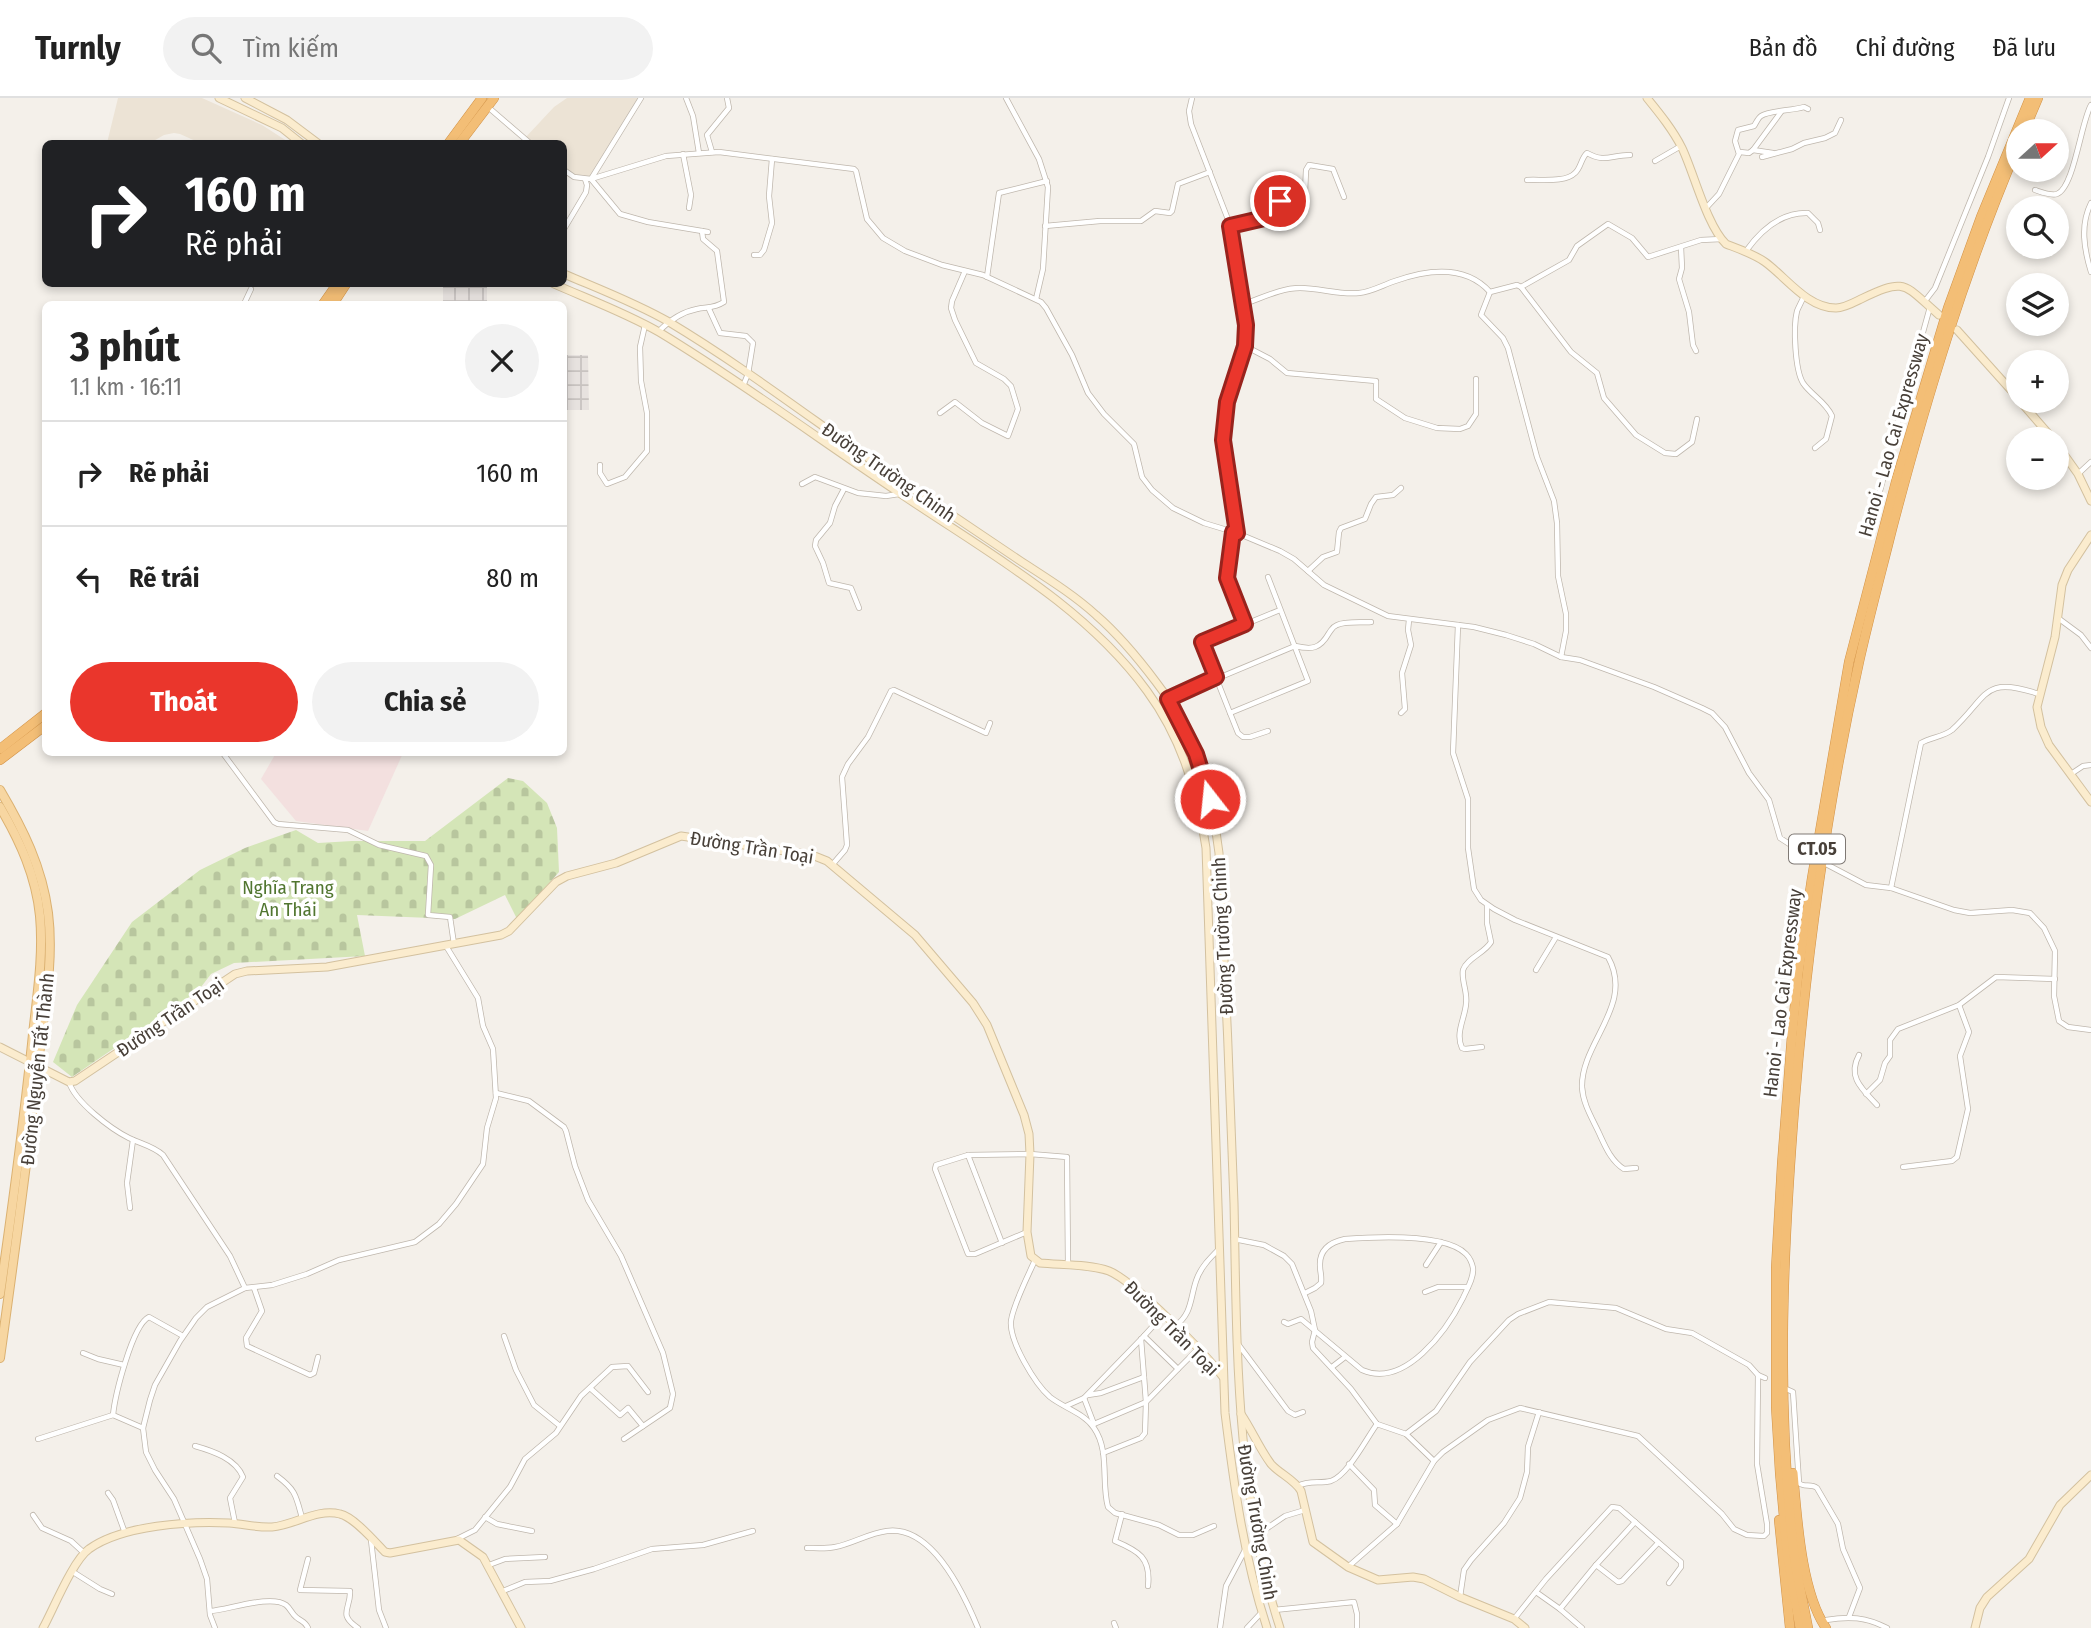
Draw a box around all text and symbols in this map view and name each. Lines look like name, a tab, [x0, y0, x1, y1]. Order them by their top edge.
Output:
search box	[163, 17, 653, 80]
text: Turnly	[35, 28, 121, 68]
icon: search	[187, 29, 225, 67]
text: Tìm kiếm	[243, 33, 339, 64]
text: Bản đồ	[1749, 34, 1818, 62]
text: Chỉ đường	[1856, 34, 1954, 62]
text: Đã lưu	[1992, 34, 2056, 62]
north arrow	[2006, 119, 2068, 182]
map controls	[2006, 119, 2069, 490]
text: 160 m	[185, 165, 306, 224]
icon: right	[70, 168, 161, 259]
pin	[1250, 171, 1310, 231]
icon: arrive	[1261, 182, 1299, 220]
button: search	[2006, 196, 2069, 259]
text: Rẽ phải	[185, 225, 283, 263]
button: layers	[2006, 273, 2069, 336]
text: 3 phút	[70, 322, 180, 372]
button: close	[465, 324, 539, 398]
street label: Hanoi - Lao Cai Expressway	[1853, 331, 1934, 539]
button: +	[2006, 350, 2069, 413]
text: 1.1 km · 16:11	[70, 373, 182, 401]
street label: Đường Trường Chinh	[817, 418, 960, 527]
button: −	[2006, 427, 2069, 490]
icon: right	[70, 455, 108, 493]
text: Rẽ phải	[129, 458, 209, 489]
text: 160 m	[476, 458, 539, 489]
icon: left	[70, 560, 108, 598]
text: Rẽ trái	[129, 563, 199, 594]
text: 80 m	[486, 563, 539, 594]
button: Thoát	[70, 662, 298, 742]
button: Chia sẻ	[312, 662, 539, 742]
position arrow	[1173, 762, 1247, 836]
street label: Đường Trần Toại	[688, 826, 815, 869]
road number: CT.05	[1789, 834, 1845, 864]
street label: Đường Trường Chinh	[1207, 856, 1238, 1015]
park label: Nghĩa Trang An Thái	[242, 876, 334, 921]
street label: Hanoi - Lao Cai Expressway	[1758, 887, 1807, 1099]
street label: Đường Nguyễn Tất Thành	[16, 972, 59, 1166]
street label: Đường Trần Toại	[112, 973, 228, 1062]
street label: Đường Trần Toại	[1119, 1276, 1224, 1381]
street label: Đường Trường Chinh	[1232, 1442, 1283, 1602]

